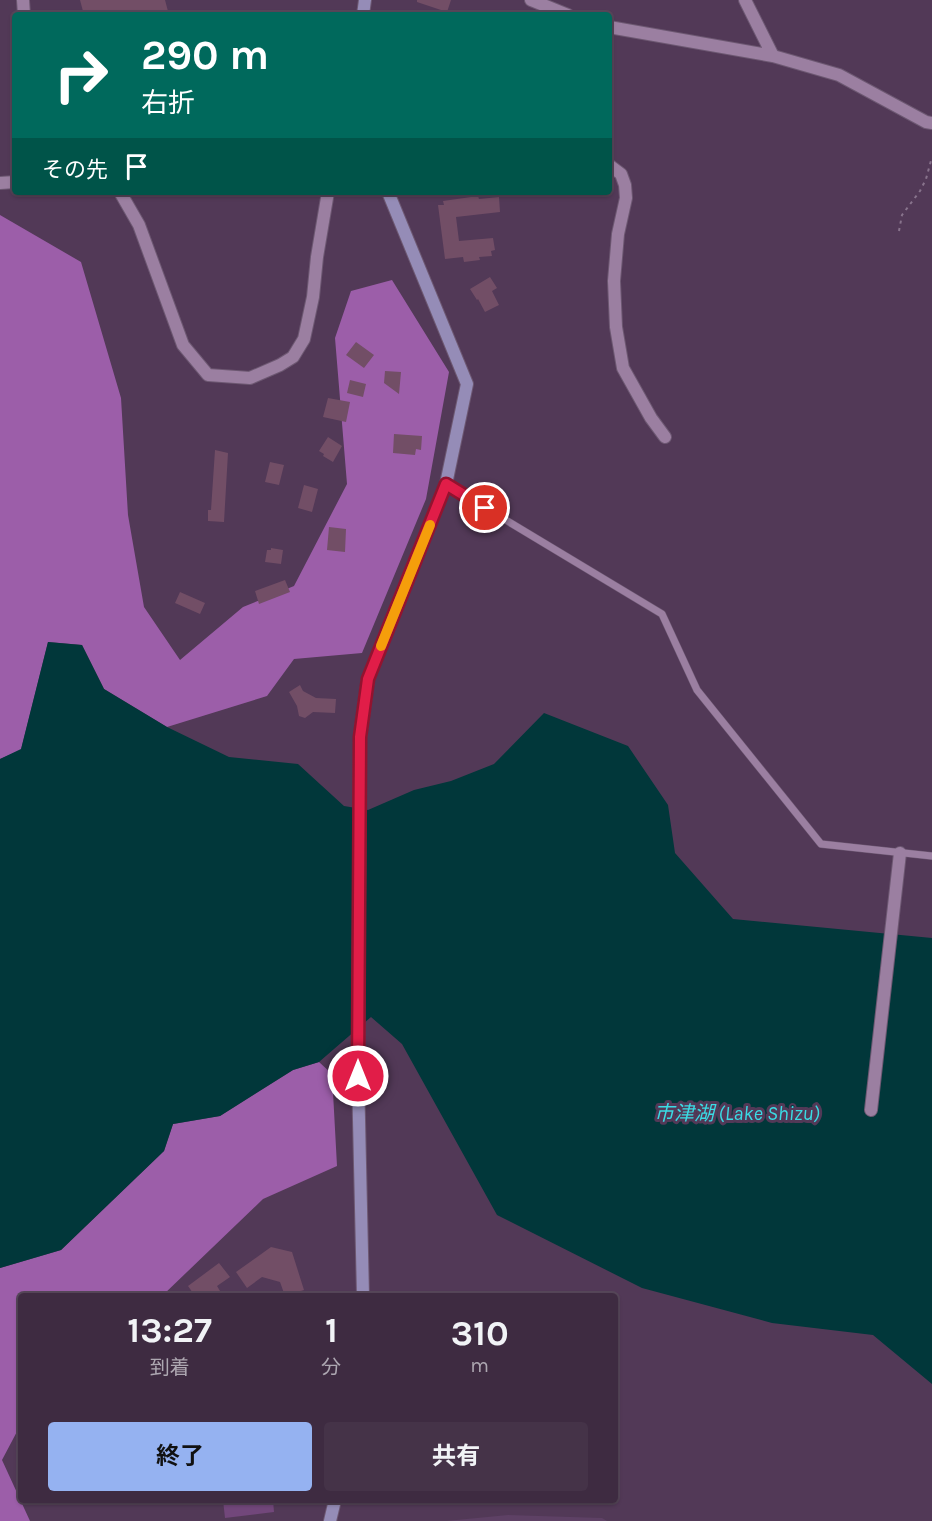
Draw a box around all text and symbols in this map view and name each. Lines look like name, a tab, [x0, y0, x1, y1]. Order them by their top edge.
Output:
text: 290 m	[141, 30, 269, 80]
icon: right	[42, 36, 120, 114]
text: 右折	[141, 87, 195, 119]
icon: arrive	[120, 150, 153, 183]
text: その先	[42, 157, 108, 183]
pin	[459, 482, 510, 533]
icon: arrive	[468, 491, 501, 524]
position arrow	[326, 1044, 390, 1108]
water label: 市津湖 (Lake Shizu)	[654, 1102, 820, 1125]
text: 13:27	[127, 1309, 212, 1351]
text: 1	[325, 1309, 338, 1351]
text: 310	[451, 1312, 509, 1354]
text: m	[470, 1354, 489, 1377]
text: 到着	[150, 1356, 190, 1379]
text: 分	[321, 1356, 341, 1379]
button: 終了	[48, 1422, 312, 1491]
button: 共有	[324, 1422, 588, 1491]

